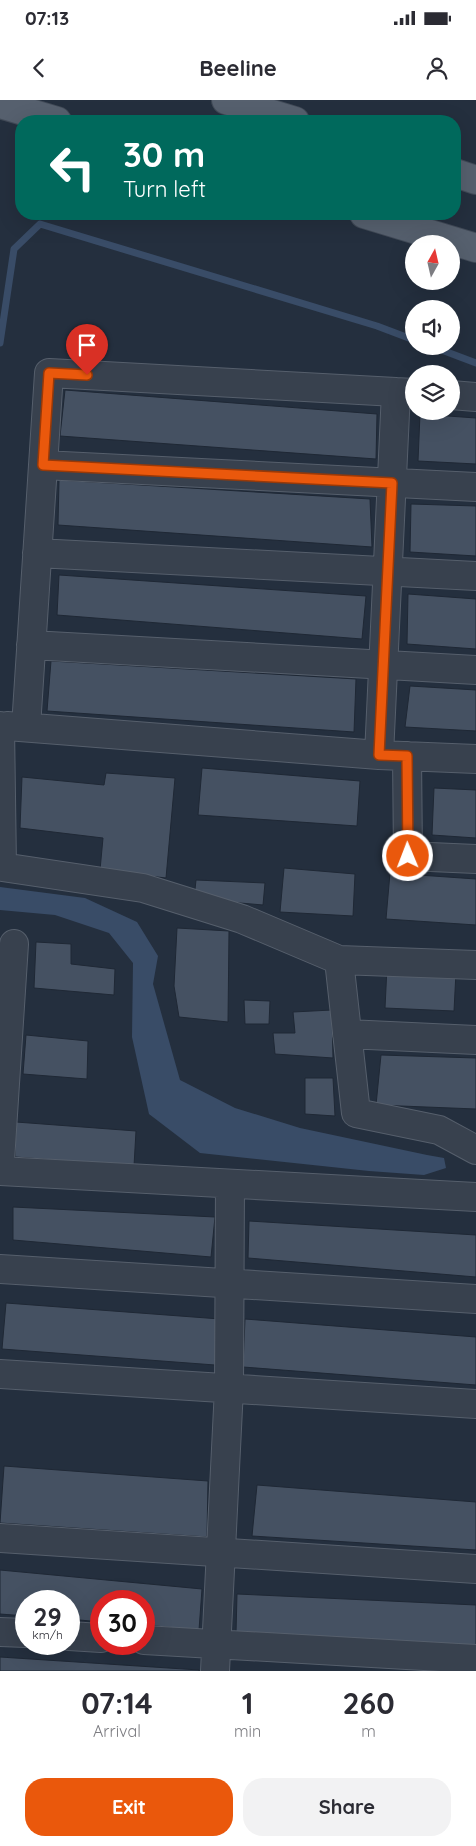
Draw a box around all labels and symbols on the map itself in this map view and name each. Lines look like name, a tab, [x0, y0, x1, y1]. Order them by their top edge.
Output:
north arrow	[405, 235, 460, 290]
pin	[66, 324, 108, 375]
position arrow	[381, 829, 433, 881]
speed limit sign: 30	[90, 1590, 155, 1655]

